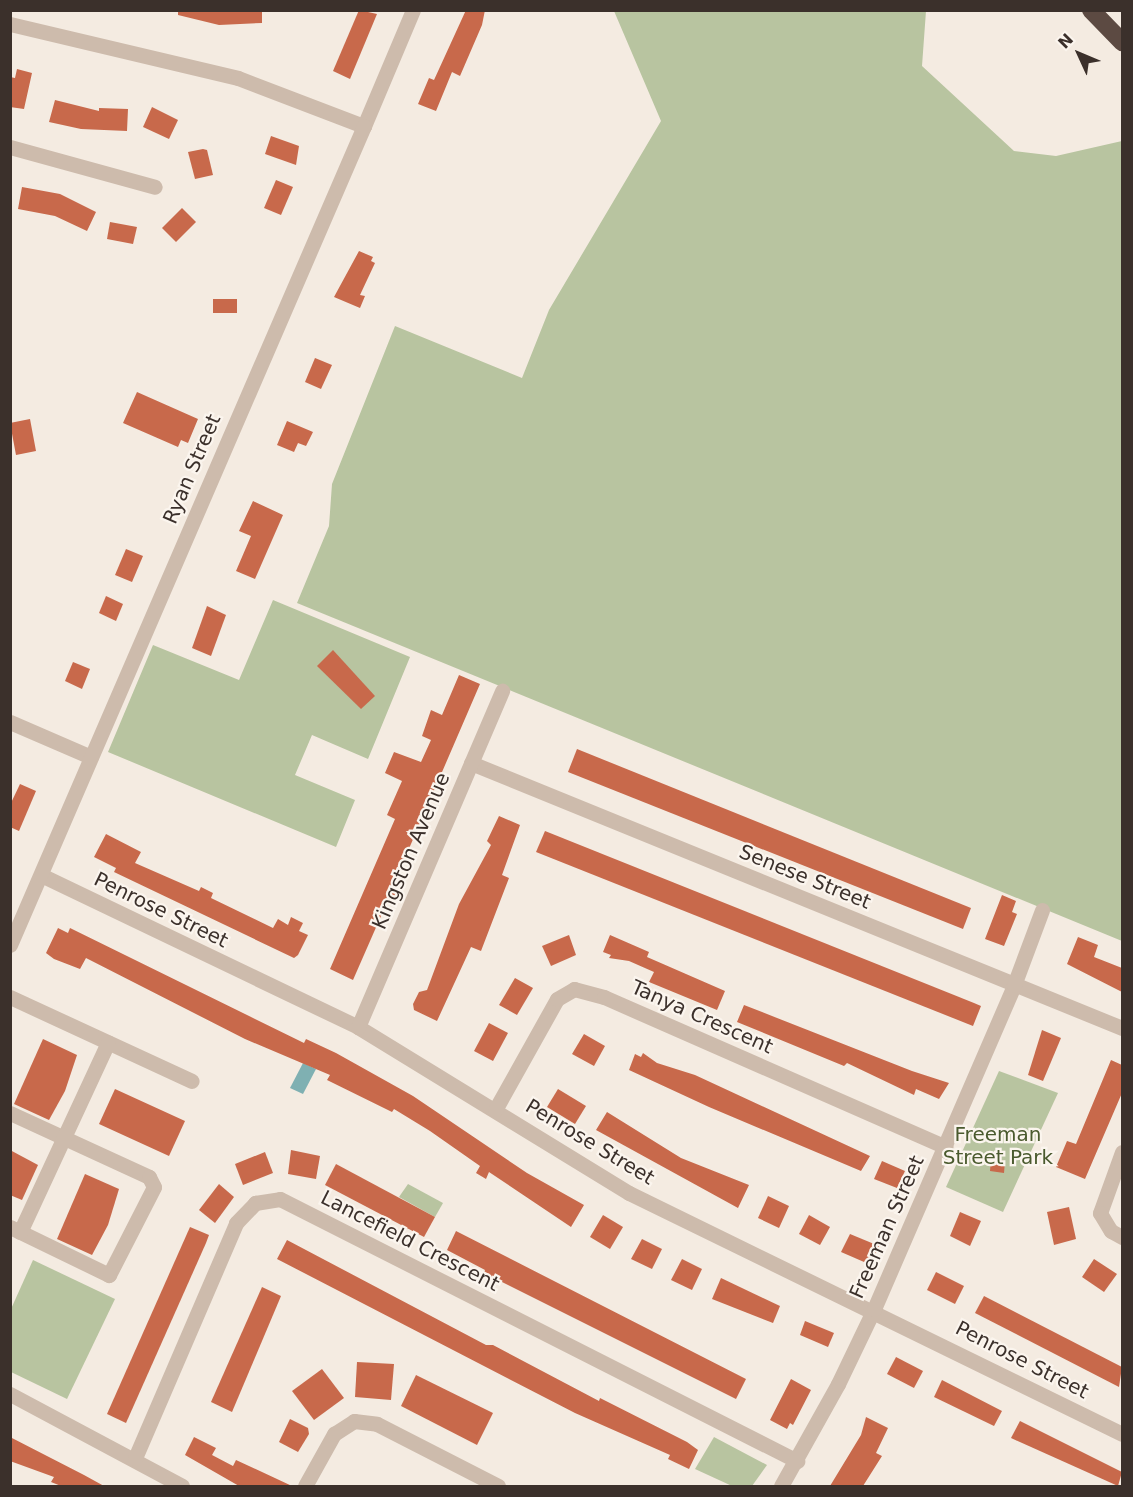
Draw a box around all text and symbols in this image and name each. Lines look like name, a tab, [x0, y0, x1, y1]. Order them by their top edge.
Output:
north arrow	[1049, 24, 1109, 84]
text: N	[1054, 30, 1077, 53]
street label: Ryan Street	[158, 411, 226, 527]
street label: Kingston Avenue	[367, 769, 455, 933]
street label: Senese Street	[736, 840, 874, 914]
street label: Penrose Street	[90, 867, 232, 953]
street label: Tanya Crescent	[627, 975, 777, 1059]
street label: Penrose Street	[521, 1094, 659, 1190]
park label: Freeman Street Park	[943, 1123, 1053, 1170]
street label: Freeman Street	[845, 1152, 929, 1302]
street label: Lancefield Crescent	[317, 1186, 503, 1296]
street label: Penrose Street	[951, 1316, 1093, 1404]

